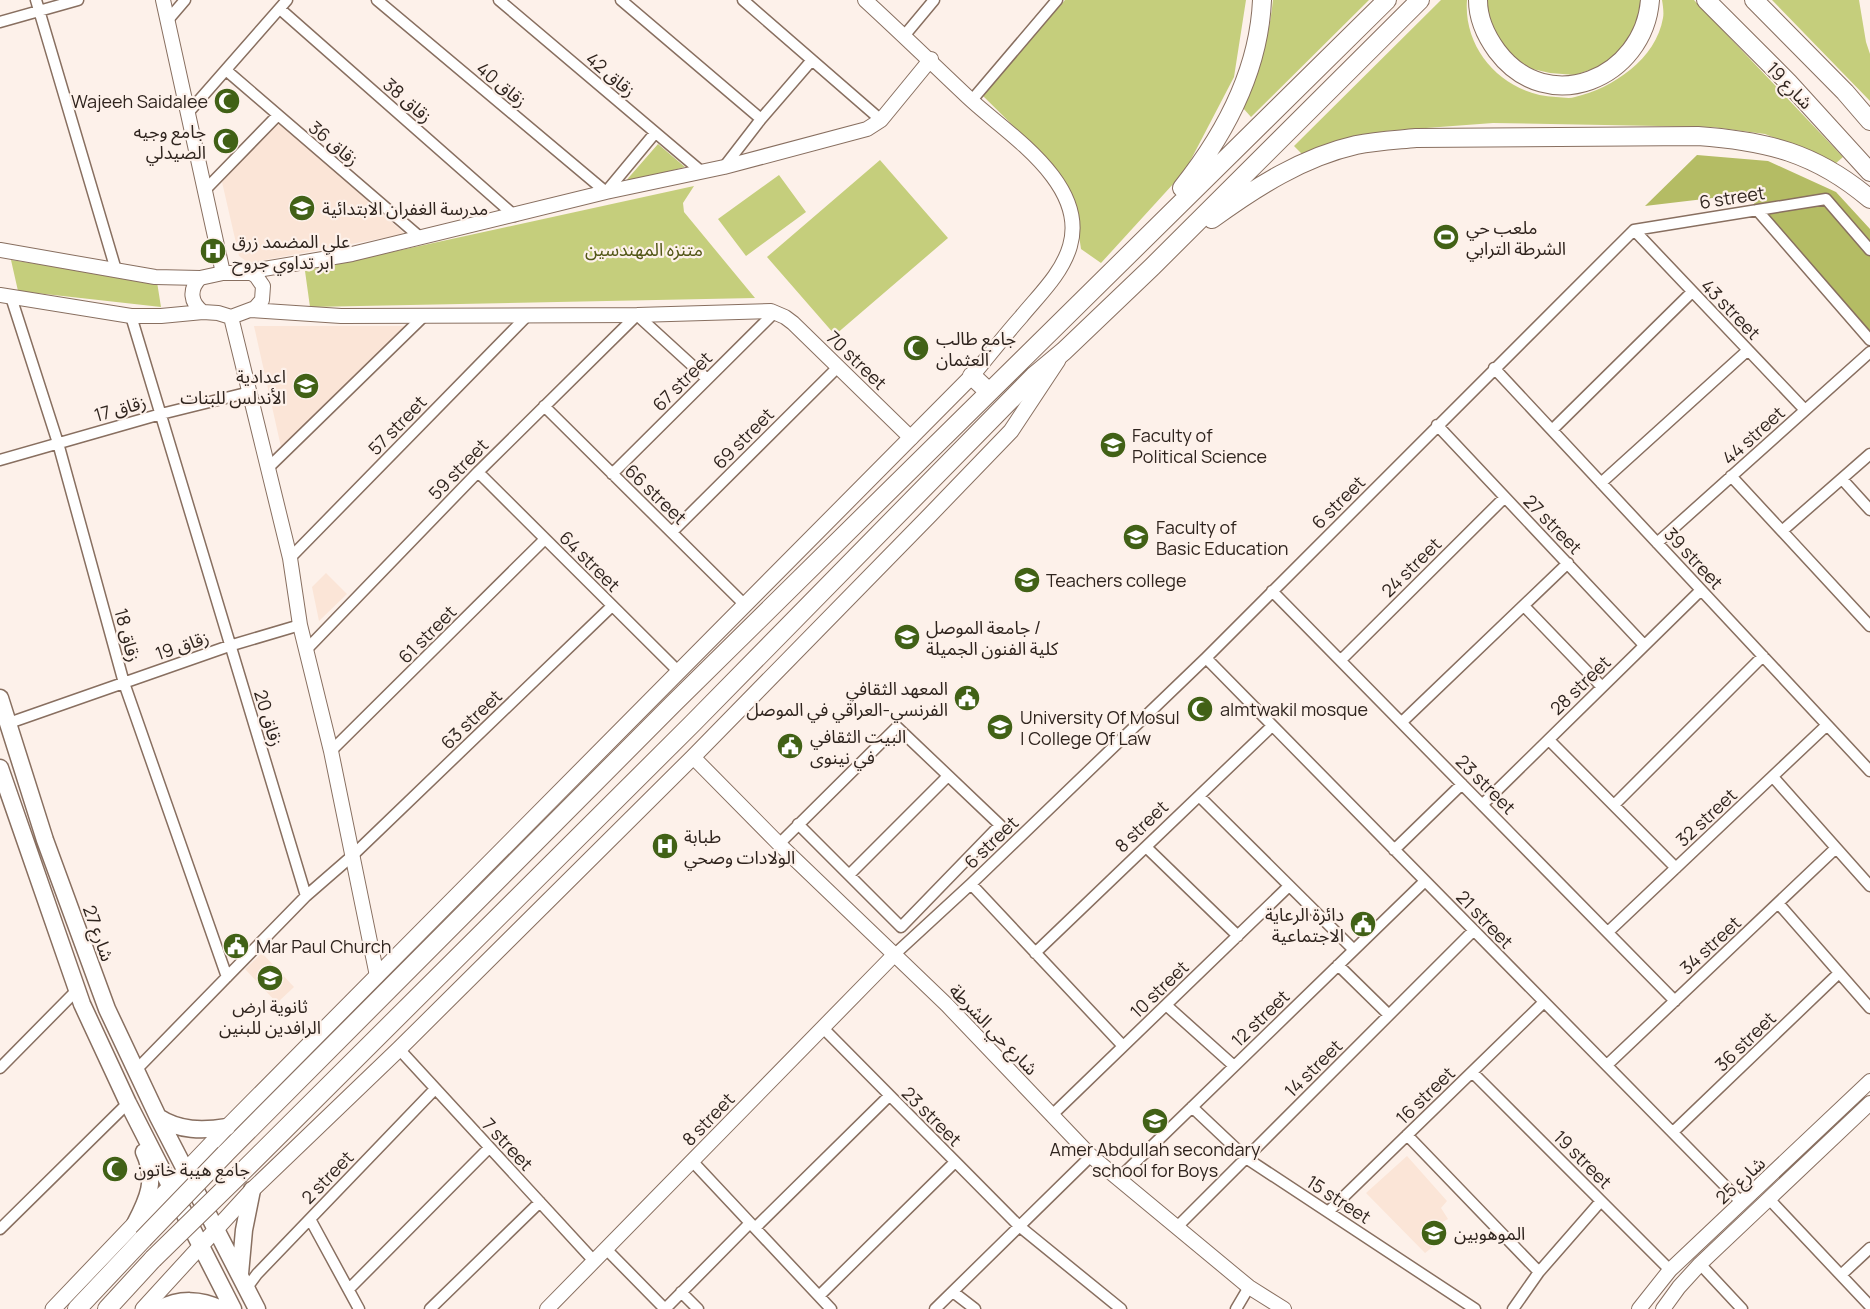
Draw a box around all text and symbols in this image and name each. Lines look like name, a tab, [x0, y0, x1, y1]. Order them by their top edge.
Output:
street label: زقاق 42	[581, 46, 641, 102]
street label: زقاق 40	[472, 56, 532, 112]
street label: شارع 19	[1759, 56, 1818, 116]
street label: زقاق 38	[379, 72, 437, 128]
mosque icon: Wajeeh Saidalee	[212, 86, 242, 116]
place label: Wajeeh Saidalee	[71, 89, 208, 113]
street label: زقاق 36	[304, 115, 364, 171]
place label: جامع وجيه الصيدلي	[133, 119, 206, 166]
mosque icon: جامع وجيه الصيدلي	[211, 126, 241, 156]
street label: 6 street	[1698, 180, 1766, 214]
school or university icon: مدرسة الغفران الابتدائية	[287, 193, 317, 223]
place label: مدرسة الغفران الابتدائية	[322, 196, 488, 220]
place label: ملعب حي الشرطة الترابي	[1466, 215, 1566, 262]
sports icon: ملعب حي الشرطة الترابي	[1431, 222, 1461, 252]
place label: علي المضمد زرق ابر تداوي جروح	[232, 229, 350, 276]
hospital icon: علي المضمد زرق ابر تداوي جروح	[198, 236, 228, 266]
park label: متنزه المهندسين	[585, 237, 703, 261]
street label: 43 street	[1696, 274, 1766, 344]
street label: 70 street	[822, 325, 892, 395]
place label: جامع طالب العثمان	[936, 326, 1016, 371]
mosque icon: جامع طالب العثمان	[901, 333, 931, 363]
street label: 67 street	[647, 346, 717, 416]
place label: اعدادية الأندلس للبنات	[180, 364, 286, 409]
school or university icon: اعدادية الأندلس للبنات	[291, 371, 321, 401]
street label: زقاق 17	[91, 389, 149, 427]
street label: 57 street	[363, 390, 431, 460]
street label: 44 street	[1717, 401, 1789, 469]
street label: 69 street	[707, 402, 779, 474]
place label: Faculty of Political Science	[1132, 423, 1267, 468]
school or university icon: Faculty of Political Science	[1098, 430, 1128, 460]
street label: 59 street	[423, 433, 493, 505]
street label: 66 street	[620, 459, 692, 529]
street label: 6 street	[1306, 470, 1370, 534]
street label: 27 street	[1519, 489, 1587, 559]
place label: Faculty of Basic Education	[1156, 515, 1289, 560]
school or university icon: Faculty of Basic Education	[1121, 522, 1151, 552]
street label: 39 street	[1659, 522, 1729, 594]
street label: 64 street	[554, 525, 626, 597]
street label: 24 street	[1376, 532, 1446, 602]
school or university icon: Teachers college	[1012, 565, 1042, 595]
place label: Teachers college	[1046, 568, 1186, 592]
street label: 61 street	[393, 600, 461, 668]
street label: زقاق 18	[109, 606, 147, 664]
place label: جامعة الموصل / كلية الفنون الجميلة	[926, 615, 1059, 660]
school or university icon: جامعة الموصل / كلية الفنون الجميلة	[892, 622, 922, 652]
street label: زقاق 19	[152, 625, 212, 665]
street label: 28 street	[1544, 650, 1616, 720]
place label: المعهد الثقافي الفرنسي-العراقي في الموصل	[746, 676, 948, 723]
public building icon: المعهد الثقافي الفرنسي-العراقي في الموصل	[952, 683, 982, 713]
street label: 63 street	[435, 684, 507, 754]
street label: زقاق 20	[249, 687, 289, 749]
mosque icon: almtwakil mosque	[1185, 694, 1215, 724]
place label: almtwakil mosque	[1220, 697, 1368, 721]
place label: University Of Mosul | College Of Law	[1020, 705, 1180, 750]
school or university icon: University Of Mosul | College Of Law	[985, 712, 1015, 742]
place label: البيت الثقافي في نينوى	[810, 724, 906, 771]
public building icon: البيت الثقافي في نينوى	[775, 731, 805, 761]
street label: 23 street	[1451, 749, 1521, 819]
street label: 32 street	[1670, 783, 1742, 851]
street label: 8 street	[1109, 795, 1173, 857]
street label: 6 street	[959, 810, 1023, 874]
place label: طبابة الولادات وصحي	[684, 824, 795, 871]
hospital icon: طبابة الولادات وصحي	[650, 831, 680, 861]
street label: 21 street	[1451, 885, 1519, 953]
street label: شارع 27	[75, 902, 120, 965]
place label: دائرة الرعاية الاجتماعية	[1265, 902, 1344, 947]
public building icon: دائرة الرعاية الاجتماعية	[1348, 909, 1378, 939]
street label: 34 street	[1674, 911, 1746, 979]
public building icon: Mar Paul Church	[221, 931, 251, 961]
place label: Mar Paul Church	[256, 934, 391, 958]
street label: 10 street	[1124, 955, 1194, 1023]
school or university icon: ثانوية ارض الرافدين للبنين	[255, 963, 285, 993]
street label: شارع حي الشرطة	[942, 978, 1044, 1082]
street label: 12 street	[1226, 984, 1294, 1052]
place label: ثانوية ارض الرافدين للبنين	[219, 994, 321, 1039]
street label: 36 street	[1709, 1006, 1781, 1076]
street label: 14 street	[1279, 1034, 1347, 1102]
street label: 16 street	[1390, 1061, 1460, 1129]
street label: 23 street	[897, 1081, 967, 1151]
street label: 8 street	[677, 1087, 739, 1151]
school or university icon: Amer Abdullah secondary school for Boys	[1140, 1106, 1170, 1136]
street label: 7 street	[477, 1112, 539, 1176]
street label: 19 street	[1549, 1125, 1617, 1193]
place label: Amer Abdullah secondary school for Boys	[1050, 1137, 1261, 1182]
street label: 2 street	[296, 1145, 358, 1209]
street label: شارع 25	[1710, 1151, 1772, 1211]
mosque icon: جامع هيبة خاتون	[100, 1154, 130, 1184]
place label: جامع هيبة خاتون	[134, 1157, 250, 1184]
street label: 15 street	[1302, 1169, 1376, 1229]
school or university icon: الموهوبين	[1419, 1218, 1449, 1248]
place label: الموهوبين	[1454, 1221, 1525, 1245]

